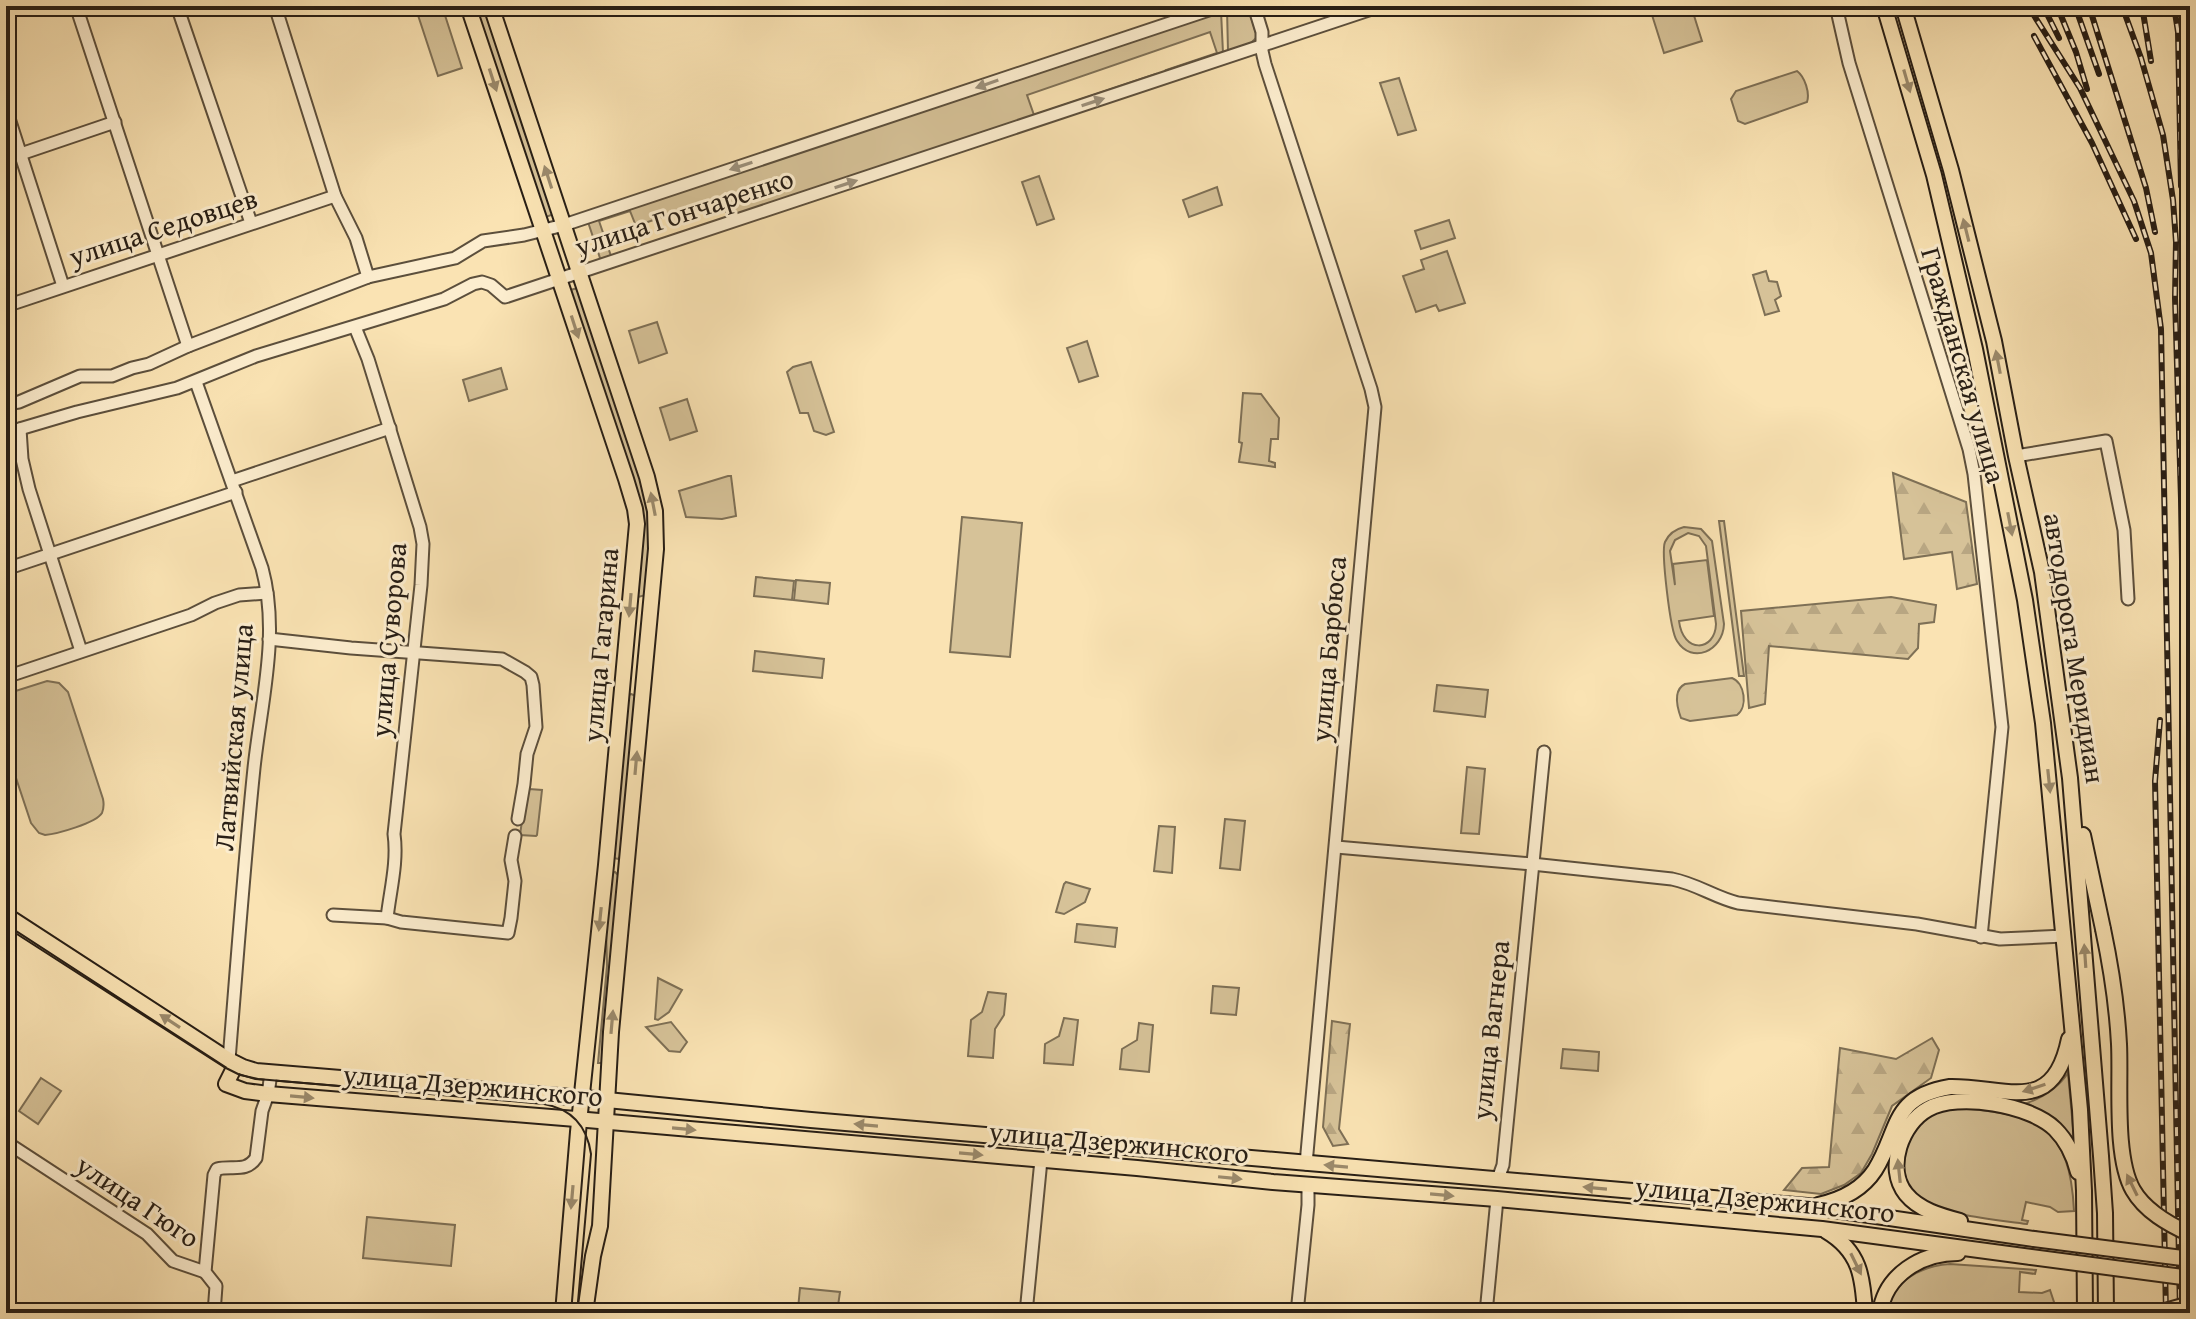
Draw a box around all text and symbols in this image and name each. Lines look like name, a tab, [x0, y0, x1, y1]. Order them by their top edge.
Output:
one-way arrow	[487, 68, 500, 92]
one-way arrow	[1901, 69, 1914, 93]
one-way arrow	[975, 78, 999, 91]
one-way arrow	[1081, 95, 1105, 107]
street label: улица Гончаренко	[568, 157, 798, 266]
one-way arrow	[728, 160, 752, 173]
one-way arrow	[541, 165, 553, 189]
street label: улица Седовцев	[62, 177, 262, 277]
one-way arrow	[834, 177, 858, 189]
one-way arrow	[1959, 217, 1971, 242]
street label: Гражданская улица	[1911, 242, 2018, 488]
one-way arrow	[570, 315, 582, 339]
one-way arrow	[1992, 349, 2004, 374]
one-way arrow	[647, 491, 659, 516]
street label: автодорога Меридиан	[2034, 510, 2117, 786]
one-way arrow	[2004, 512, 2017, 537]
street label: улица Суворова	[358, 540, 417, 740]
street label: улица Гагарина	[570, 545, 628, 745]
street label: улица Барбюса	[1299, 554, 1356, 745]
one-way arrow	[624, 593, 637, 618]
street label: Латвийская улица	[202, 621, 263, 852]
one-way arrow	[630, 750, 643, 775]
one-way arrow	[2043, 769, 2056, 794]
one-way arrow	[594, 907, 607, 932]
street label: улица Вагнера	[1460, 937, 1519, 1123]
one-way arrow	[2078, 943, 2091, 968]
one-way arrow	[606, 1009, 619, 1034]
one-way arrow	[160, 1014, 181, 1029]
street label: улица Дзержинского	[340, 1053, 605, 1116]
one-way arrow	[2022, 1083, 2046, 1095]
one-way arrow	[290, 1090, 315, 1103]
street label: улица Дзержинского	[986, 1110, 1251, 1173]
one-way arrow	[853, 1118, 878, 1131]
one-way arrow	[672, 1123, 697, 1136]
street label: улица Гюго	[67, 1143, 208, 1257]
one-way arrow	[959, 1148, 984, 1161]
one-way arrow	[1323, 1159, 1348, 1172]
one-way arrow	[1893, 1159, 1906, 1184]
street label: улица Дзержинского	[1632, 1164, 1897, 1233]
one-way arrow	[1217, 1172, 1242, 1185]
one-way arrow	[2125, 1174, 2139, 1197]
one-way arrow	[1582, 1182, 1607, 1195]
one-way arrow	[566, 1185, 579, 1210]
one-way arrow	[1429, 1189, 1454, 1202]
one-way arrow	[1849, 1253, 1863, 1276]

